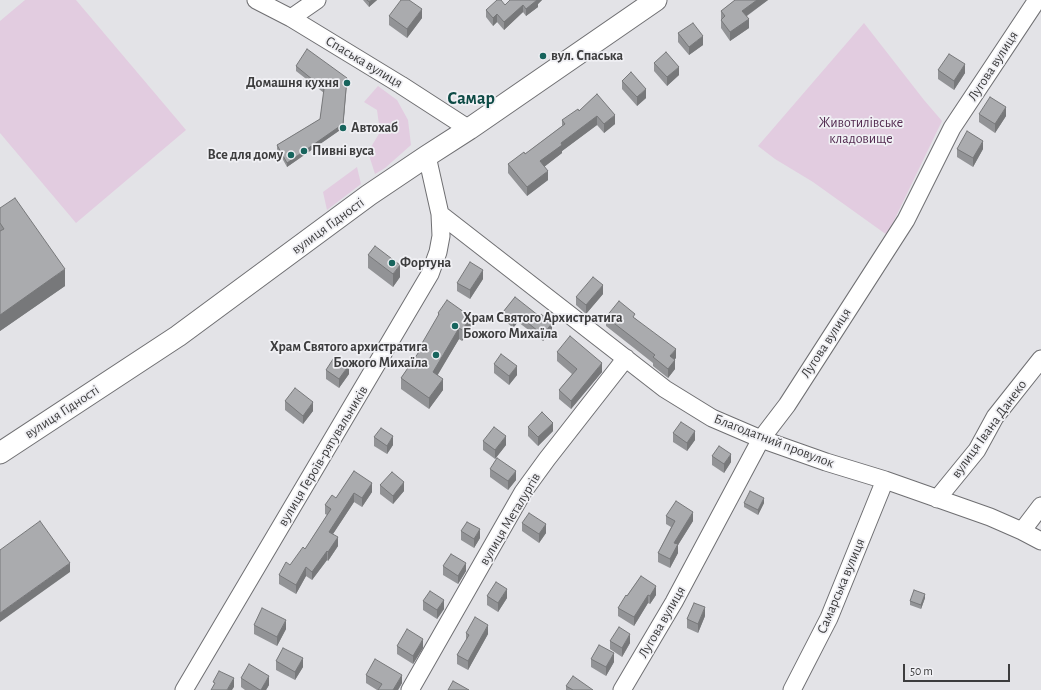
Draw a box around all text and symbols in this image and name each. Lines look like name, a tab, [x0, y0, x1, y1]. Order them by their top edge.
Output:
street label: Лугова вулиця	[964, 28, 1022, 104]
street label: Спаська вулиця	[322, 32, 406, 92]
place label: вул. Спаська	[551, 48, 623, 64]
marker: вул. Спаська	[538, 51, 548, 61]
place label: Домашня кухня	[246, 75, 339, 91]
marker: Домашня кухня	[342, 78, 352, 88]
district label: Самар	[447, 88, 495, 110]
park label: Животилівське кладовище	[819, 115, 903, 148]
place label: Автохаб	[351, 120, 398, 136]
marker: Автохаб	[338, 123, 348, 133]
place label: Пивні вуса	[312, 143, 374, 159]
marker: Пивні вуса	[299, 146, 309, 156]
place label: Все для дому	[207, 147, 283, 163]
marker: Все для дому	[286, 150, 296, 160]
street label: вулиця Гідності	[288, 194, 368, 258]
place label: Фортуна	[400, 255, 451, 271]
marker: Фортуна	[387, 258, 397, 268]
street label: Лугова вулиця	[797, 305, 855, 381]
place label: Храм Святого Архистратига Божого Михаїла	[463, 310, 623, 342]
marker: Храм Святого Архистратига Божого Михаїла	[450, 321, 460, 331]
place label: Храм Святого архистратига Божого Михаїла	[270, 339, 428, 372]
marker: Храм Святого архистратига Божого Михаїла	[431, 350, 441, 360]
street label: вулиця Івана Данеко	[948, 377, 1030, 481]
street label: вулиця Гідності	[22, 382, 102, 442]
street label: вулиця Героїв-рятувальників	[274, 383, 372, 529]
street label: Благодатний провулок	[712, 410, 836, 472]
street label: вулиця Металургів	[476, 470, 544, 568]
street label: Самарська вулиця	[813, 536, 869, 636]
street label: Лугова вулиця	[635, 583, 689, 661]
scale bar	[905, 656, 1012, 682]
text: 50 m	[910, 665, 933, 677]

